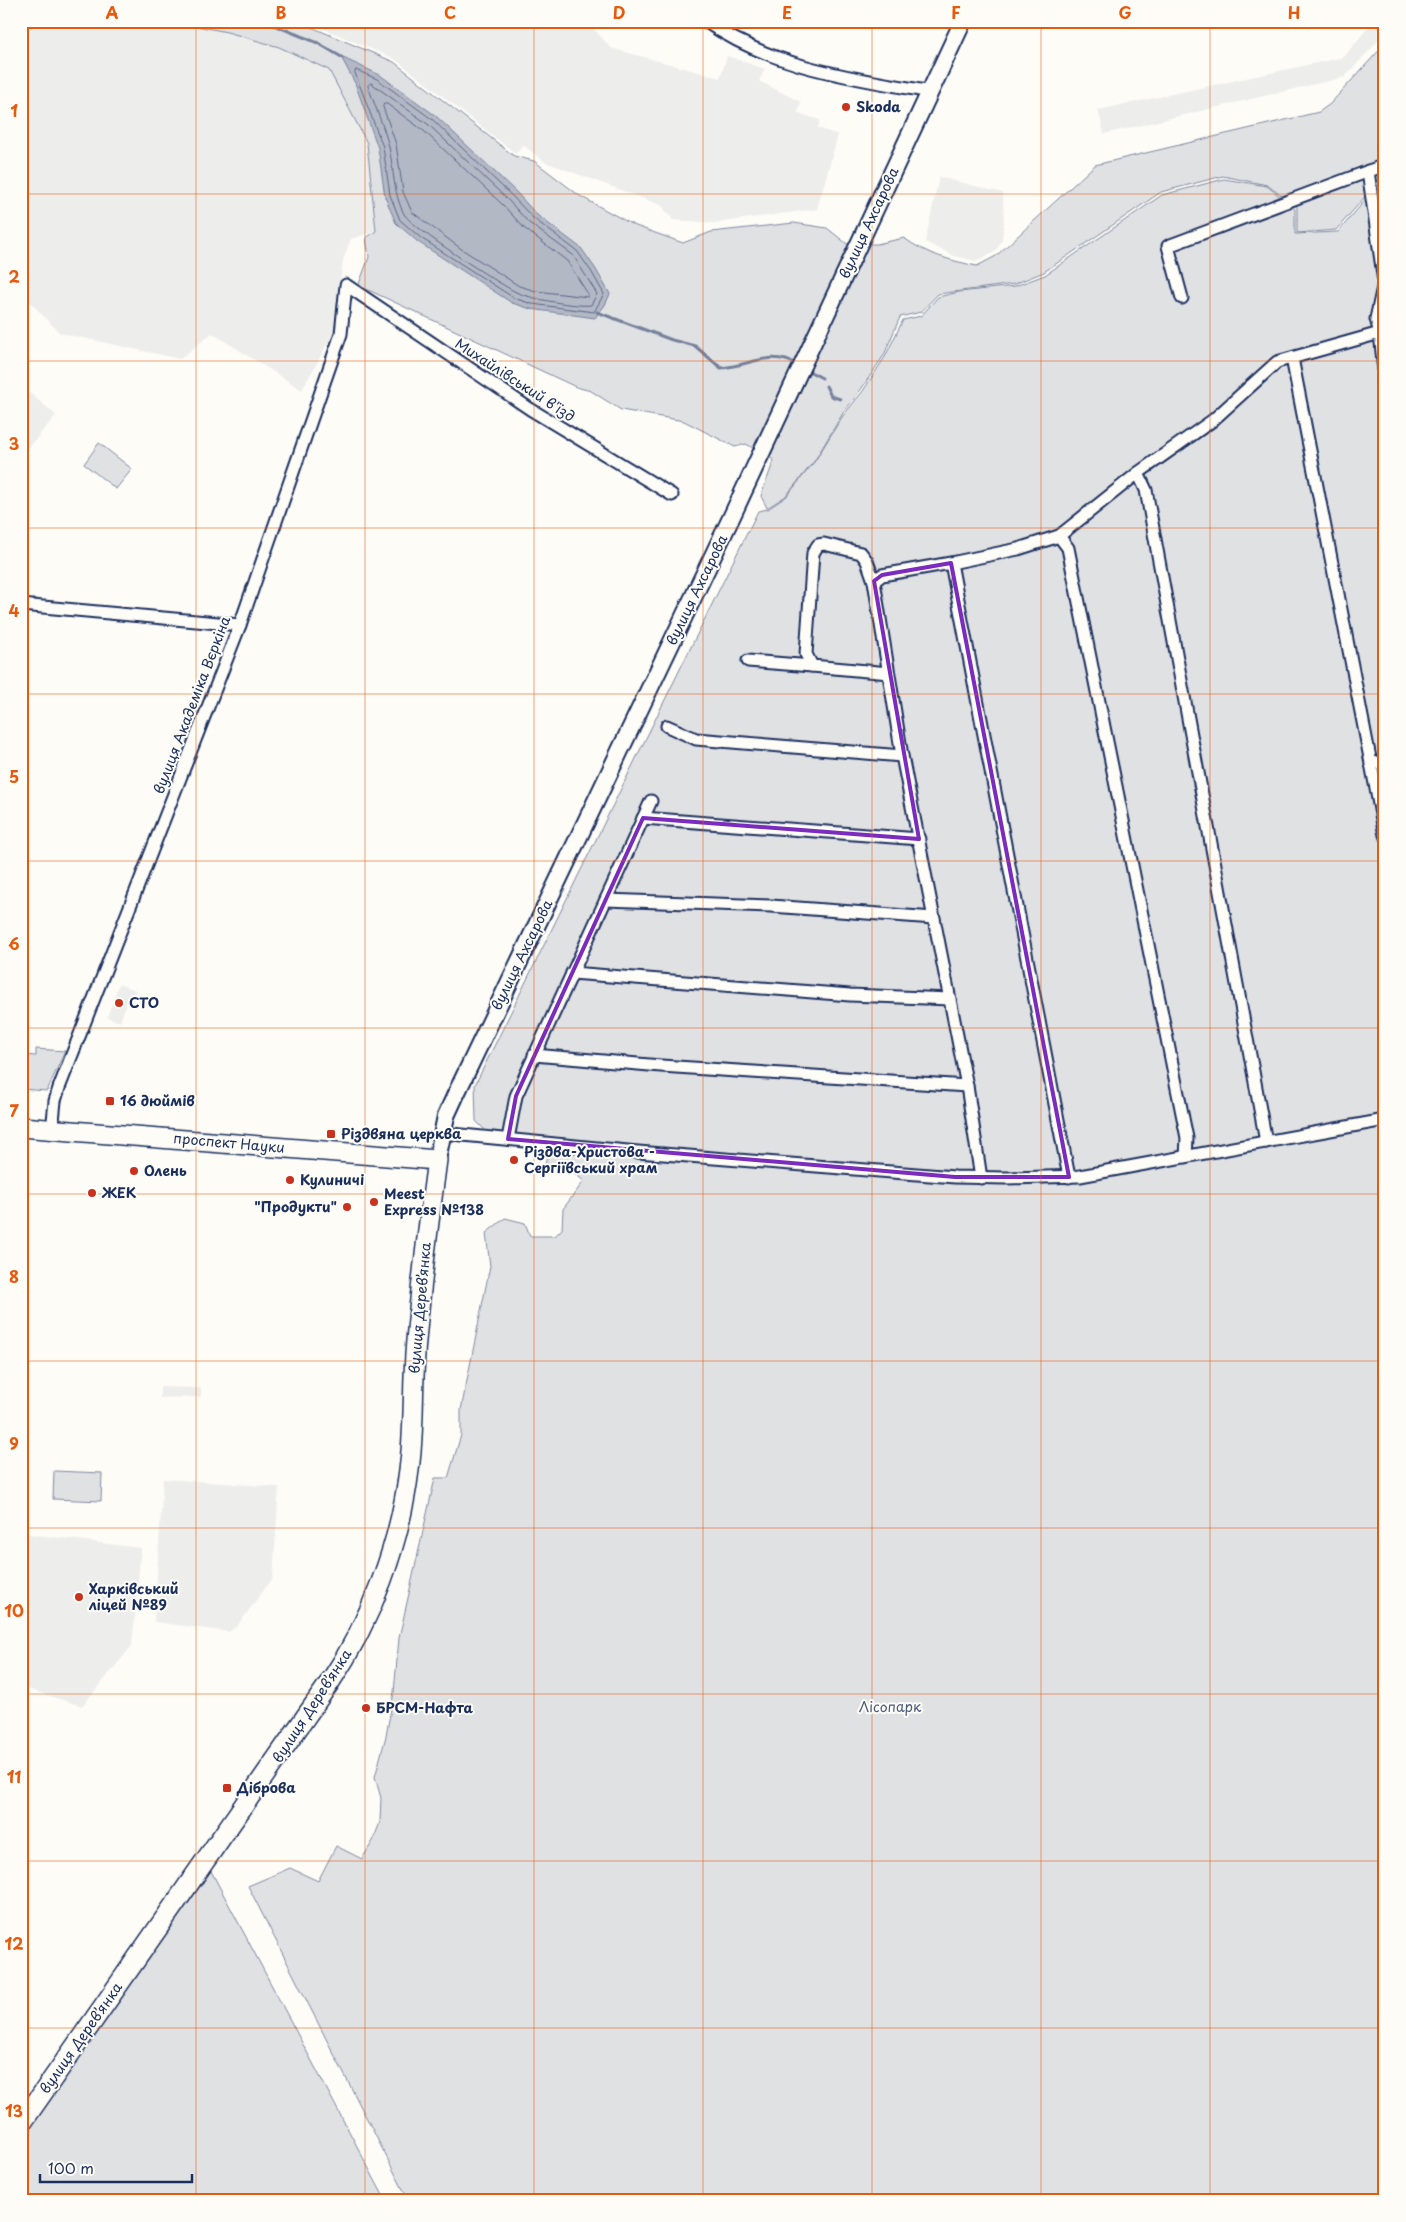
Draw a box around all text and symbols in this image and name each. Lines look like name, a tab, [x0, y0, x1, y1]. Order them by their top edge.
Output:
text: A	[106, 0, 119, 24]
text: B	[276, 0, 287, 24]
text: C	[444, 0, 456, 24]
text: D	[613, 0, 625, 24]
text: E	[782, 0, 792, 24]
text: F	[951, 0, 961, 24]
text: G	[1118, 0, 1132, 24]
text: H	[1288, 0, 1300, 24]
place label: Skoda	[856, 96, 901, 117]
text: 1	[10, 98, 18, 122]
marker: Skoda	[840, 101, 852, 113]
street label: вулиця Ахсарова	[834, 163, 904, 282]
text: 2	[8, 264, 20, 288]
street label: Михайлівський в'їзд	[451, 333, 579, 426]
text: 3	[9, 431, 19, 455]
street label: вулиця Ахсарова	[661, 531, 733, 649]
text: 4	[9, 598, 20, 622]
street label: вулиця Академіка Вєркіна	[148, 613, 235, 797]
text: 5	[9, 764, 19, 788]
street label: вулиця Ахсарова	[486, 896, 558, 1014]
text: 6	[8, 931, 20, 955]
place label: СТО	[129, 992, 159, 1013]
marker: СТО	[113, 997, 125, 1009]
place label: 16 дюймів	[120, 1090, 195, 1111]
marker: 16 дюймів	[104, 1095, 116, 1107]
text: 7	[9, 1098, 19, 1122]
place label: Різдвяна церква	[341, 1123, 462, 1144]
street label: проспект Науки	[173, 1127, 286, 1158]
marker: Різдвяна церква	[325, 1128, 337, 1140]
place label: Різдва-Христова - Сергіївський храм	[524, 1141, 658, 1178]
marker: Різдва-Христова - Сергіївський храм	[508, 1154, 520, 1166]
place label: Олень	[144, 1160, 187, 1181]
marker: Олень	[128, 1165, 140, 1177]
place label: Кулиничі	[300, 1169, 364, 1190]
marker: Кулиничі	[284, 1174, 296, 1186]
place label: ЖЕК	[101, 1182, 137, 1203]
place label: Meest Express №138	[384, 1183, 484, 1220]
marker: ЖЕК	[86, 1187, 98, 1199]
place label: "Продукти"	[254, 1196, 337, 1217]
marker: Meest Express №138	[368, 1196, 380, 1208]
marker: "Продукти"	[341, 1201, 353, 1213]
street label: вулиця Дерев’янка	[403, 1241, 436, 1374]
text: 8	[9, 1264, 19, 1288]
text: 9	[9, 1431, 19, 1455]
place label: Харківський ліцей №89	[88, 1578, 179, 1615]
marker: Харківський ліцей №89	[73, 1591, 85, 1603]
text: 10	[4, 1598, 24, 1622]
street label: вулиця Дерев’янка	[267, 1645, 356, 1767]
park label: Лісопарк	[859, 1696, 922, 1717]
place label: БРСМ-Нафта	[376, 1697, 473, 1718]
marker: БРСМ-Нафта	[360, 1702, 372, 1714]
text: 11	[7, 1764, 21, 1788]
place label: Діброва	[236, 1777, 296, 1798]
marker: Діброва	[221, 1782, 233, 1794]
text: 12	[5, 1931, 23, 1955]
street label: вулиця Дерев’янка	[34, 1978, 127, 2098]
text: 13	[5, 2098, 23, 2122]
scale bar	[40, 2152, 192, 2184]
text: 100 m	[48, 2156, 94, 2179]

